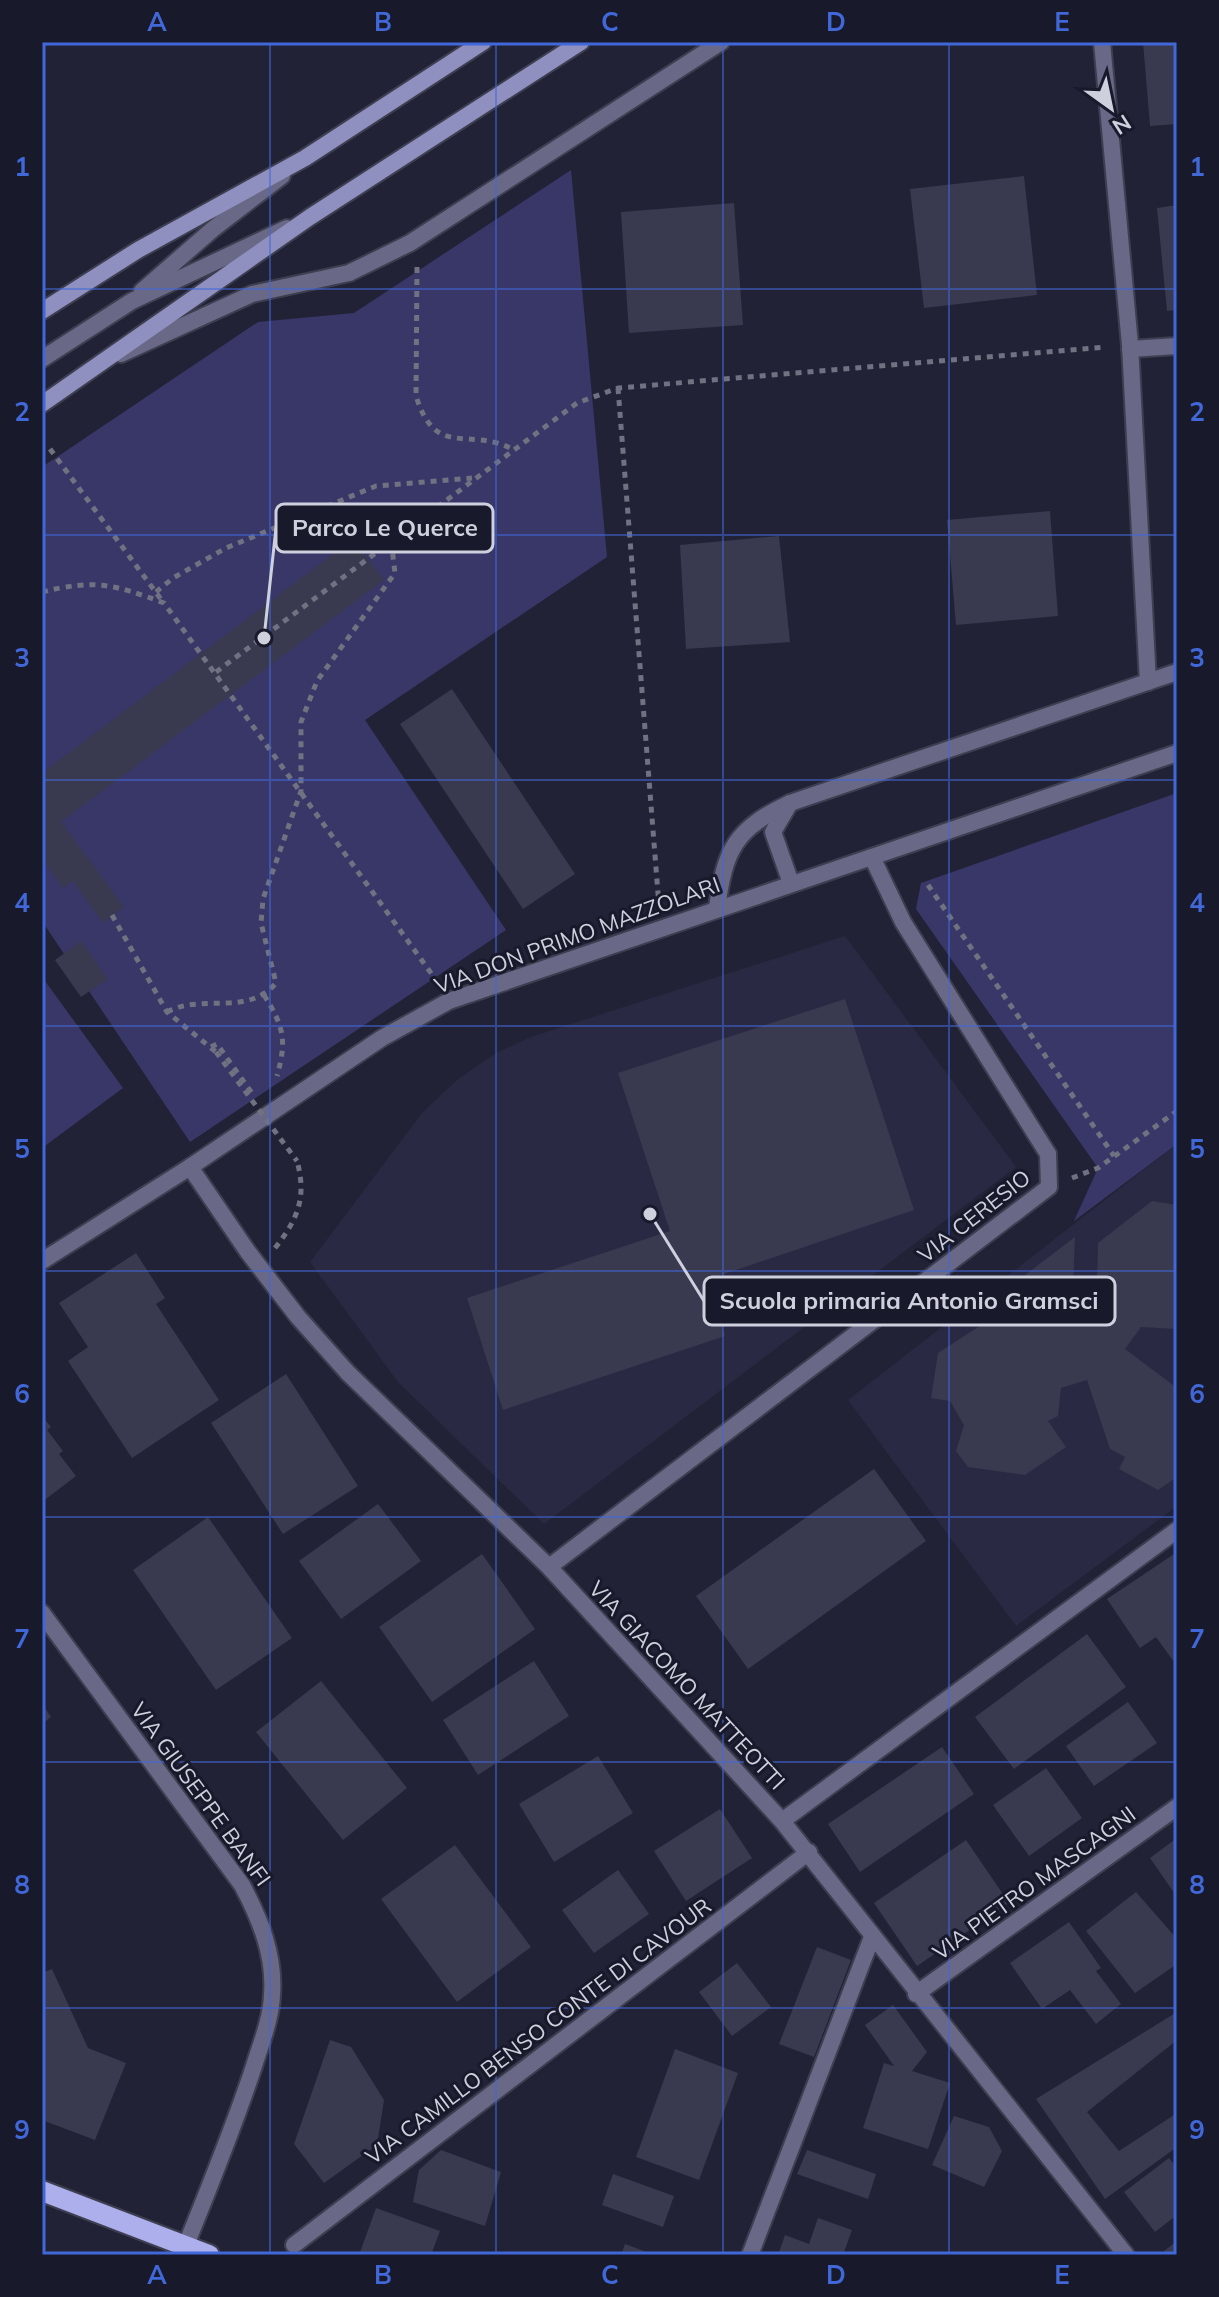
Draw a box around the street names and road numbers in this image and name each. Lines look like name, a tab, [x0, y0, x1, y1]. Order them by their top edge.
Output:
street label: VIA DON PRIMO MAZZOLARI	[430, 870, 724, 1000]
street label: VIA CERESIO	[912, 1163, 1036, 1269]
street label: VIA GIACOMO MATTEOTTI	[583, 1575, 791, 1795]
street label: VIA GIUSEPPE BANFI	[125, 1697, 277, 1891]
street label: VIA PIETRO MASCAGNI	[927, 1800, 1141, 1966]
street label: VIA CAMILLO BENSO CONTE DI CAVOUR	[360, 1892, 716, 2170]

